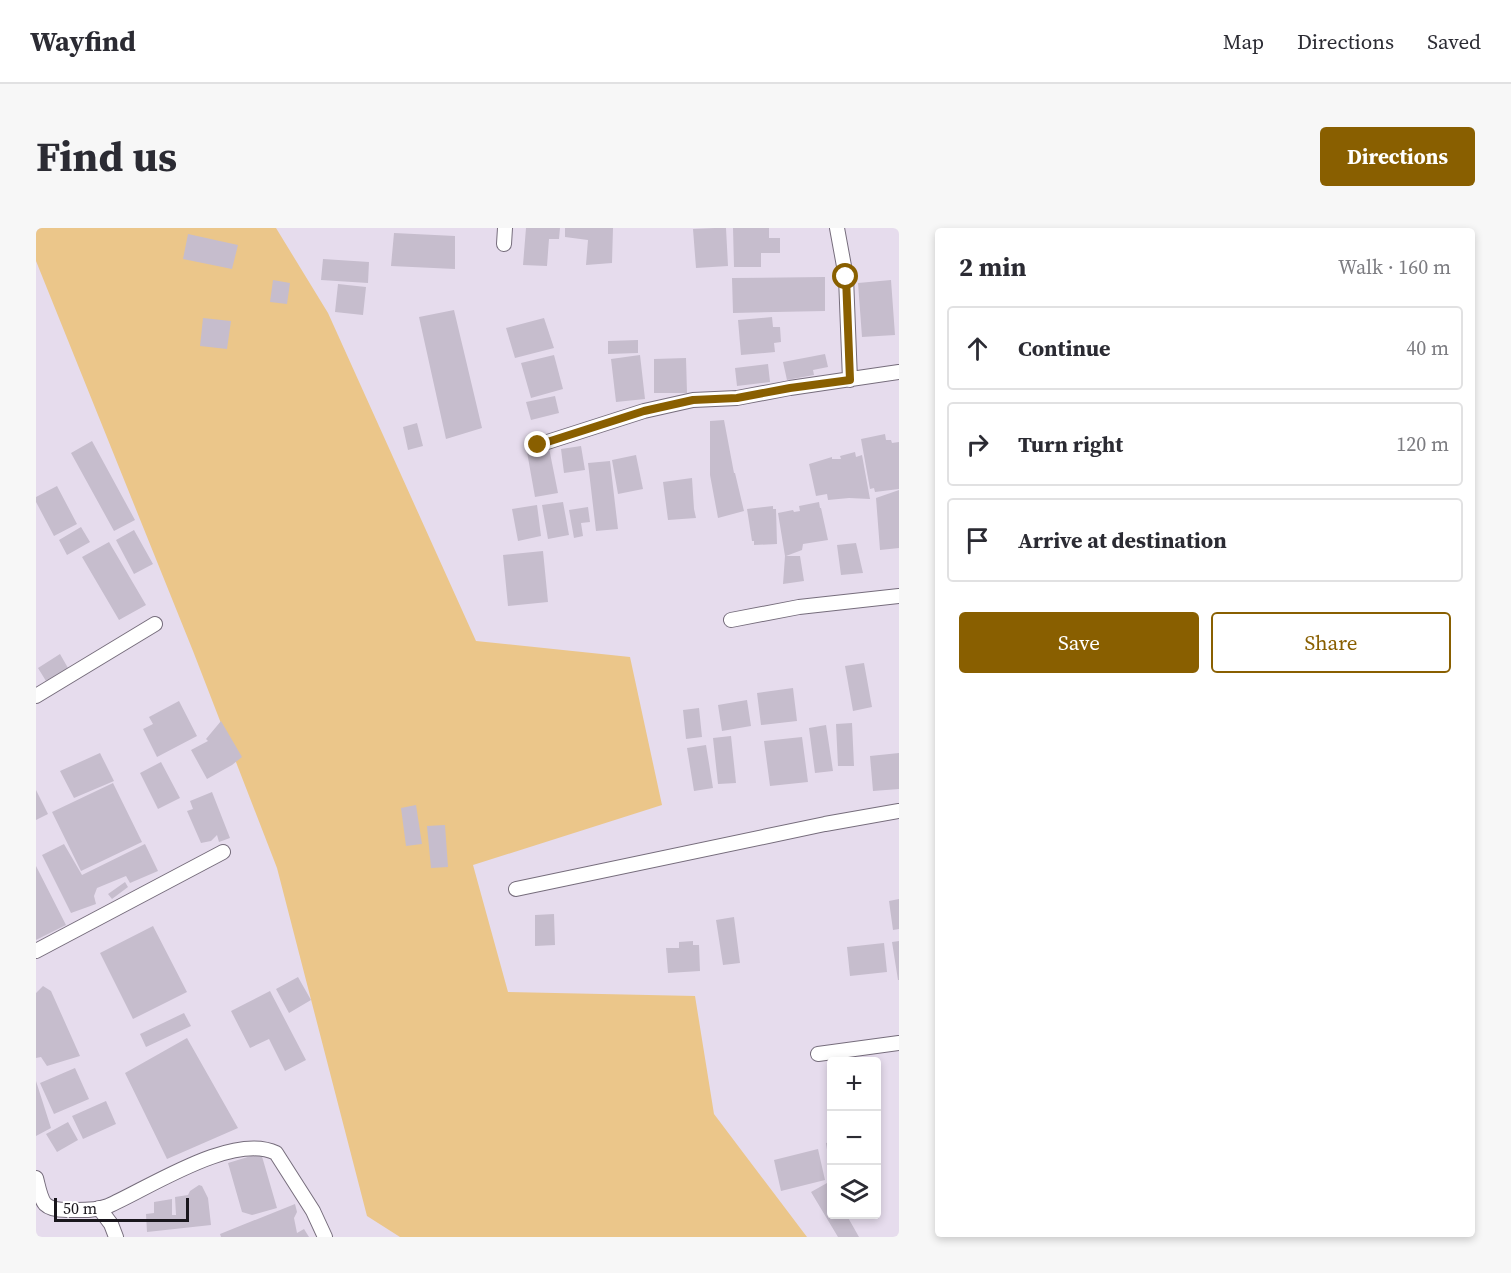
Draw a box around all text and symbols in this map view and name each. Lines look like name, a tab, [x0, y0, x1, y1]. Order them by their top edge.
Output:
text: Wayfind	[30, 22, 136, 60]
text: Map	[1223, 27, 1264, 56]
text: Directions	[1297, 27, 1394, 56]
text: Saved	[1427, 27, 1481, 56]
text: Find us	[36, 127, 177, 185]
button: Directions	[1320, 127, 1475, 186]
text: 2 min	[959, 249, 1026, 285]
text: Walk · 160 m	[1338, 253, 1451, 281]
route start	[832, 263, 858, 289]
icon: ahead	[961, 332, 994, 365]
text: Continue	[1018, 333, 1111, 363]
text: 40 m	[1406, 334, 1449, 362]
icon: right	[961, 428, 994, 461]
text: Turn right	[1018, 429, 1123, 459]
text: 120 m	[1396, 430, 1449, 458]
route end	[524, 431, 550, 457]
icon: arrive	[961, 524, 994, 557]
text: Arrive at destination	[1018, 525, 1227, 555]
button: Save	[959, 612, 1199, 673]
button: Share	[1211, 612, 1451, 673]
map controls	[827, 1057, 881, 1219]
button: +	[827, 1057, 881, 1111]
button: −	[827, 1111, 881, 1165]
button: layers	[827, 1165, 881, 1219]
scale bar	[54, 1195, 189, 1222]
text: 50 m	[63, 1197, 97, 1219]

